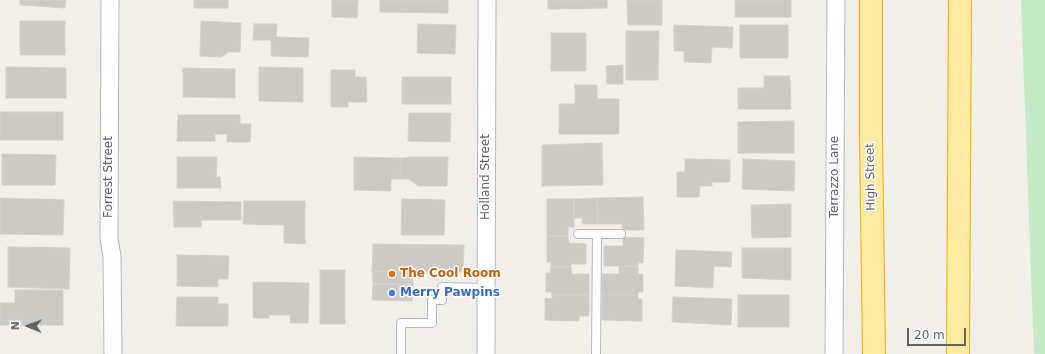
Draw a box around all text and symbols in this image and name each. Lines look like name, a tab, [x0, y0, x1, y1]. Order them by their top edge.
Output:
street label: Holland Street	[479, 134, 493, 220]
street label: Forrest Street	[102, 136, 116, 218]
street label: Terrazzo Lane	[828, 136, 842, 218]
street label: High Street	[863, 143, 879, 211]
place label: The Cool Room	[400, 267, 501, 281]
marker: The Cool Room	[387, 269, 397, 279]
place label: Merry Pawpins	[400, 286, 500, 300]
marker: Merry Pawpins	[387, 288, 397, 298]
north arrow	[8, 306, 48, 346]
scale bar	[909, 320, 968, 346]
text: N	[9, 321, 22, 331]
text: 20 m	[914, 328, 945, 342]

